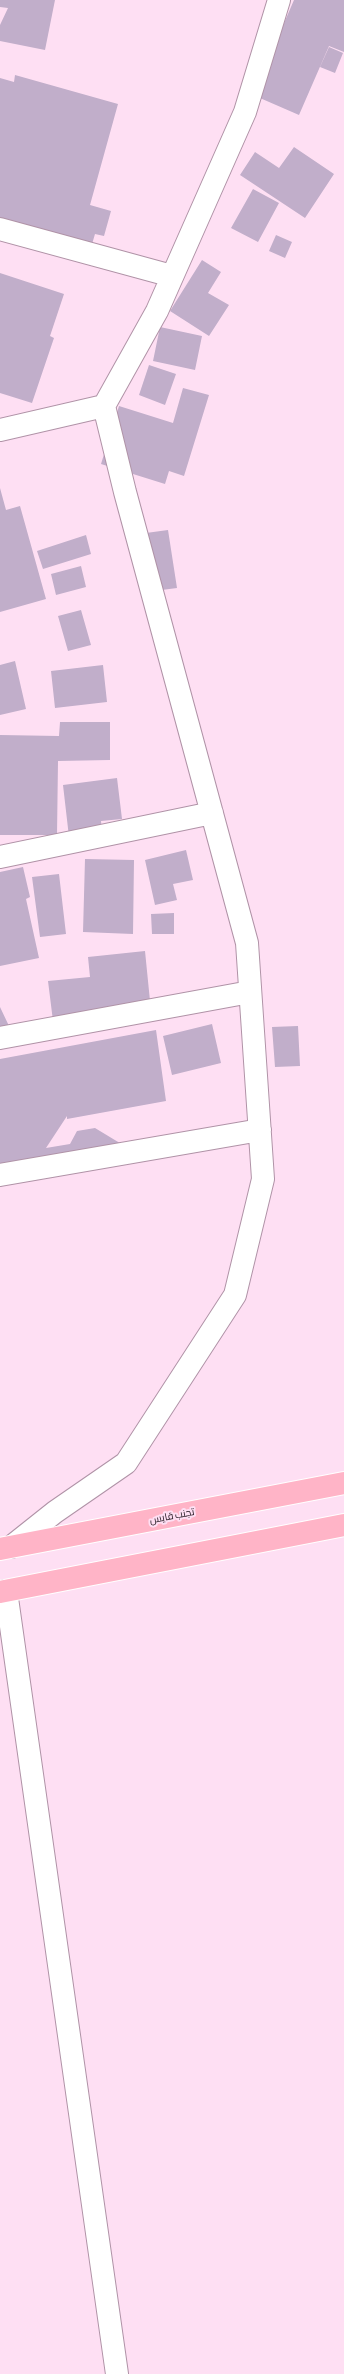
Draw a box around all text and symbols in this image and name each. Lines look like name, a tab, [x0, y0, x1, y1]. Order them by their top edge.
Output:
street label: تجنب قايس	[149, 1506, 195, 1526]

